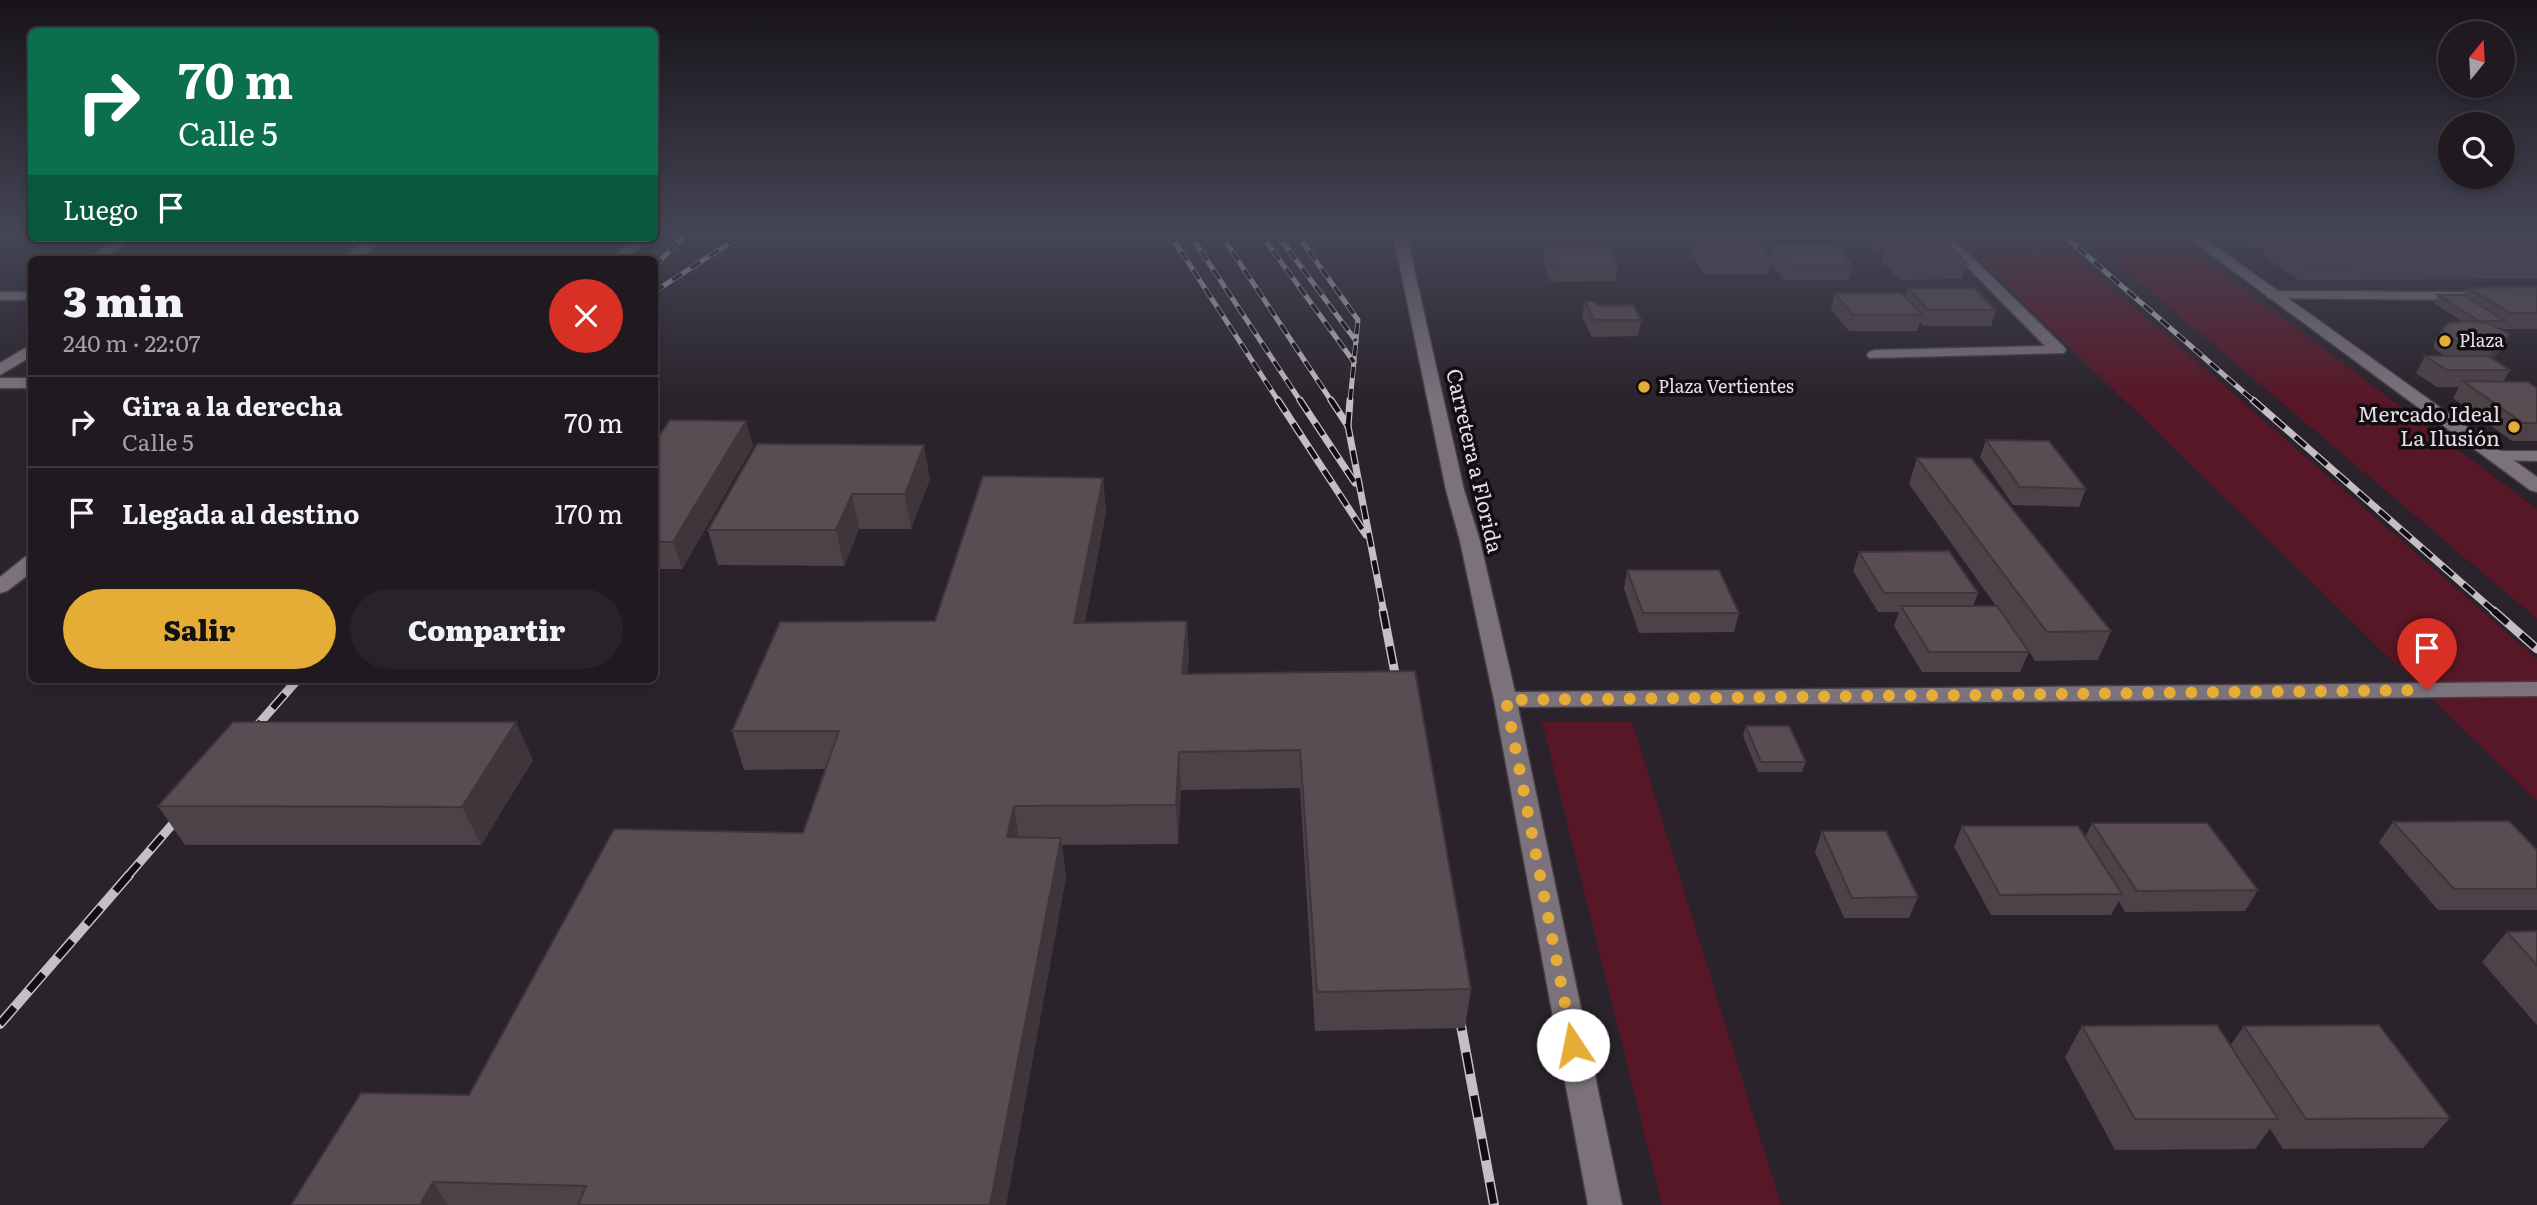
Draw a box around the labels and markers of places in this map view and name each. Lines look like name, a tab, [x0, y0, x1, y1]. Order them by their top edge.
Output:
place label: Plaza	[2459, 326, 2504, 353]
marker: Plaza	[2437, 333, 2453, 349]
place label: Plaza Vertientes	[1658, 372, 1794, 399]
marker: Plaza Vertientes	[1636, 379, 1652, 395]
place label: Mercado Ideal La Ilusión	[2358, 397, 2500, 452]
marker: Mercado Ideal La Ilusión	[2506, 419, 2522, 435]
pin	[2397, 618, 2457, 690]

